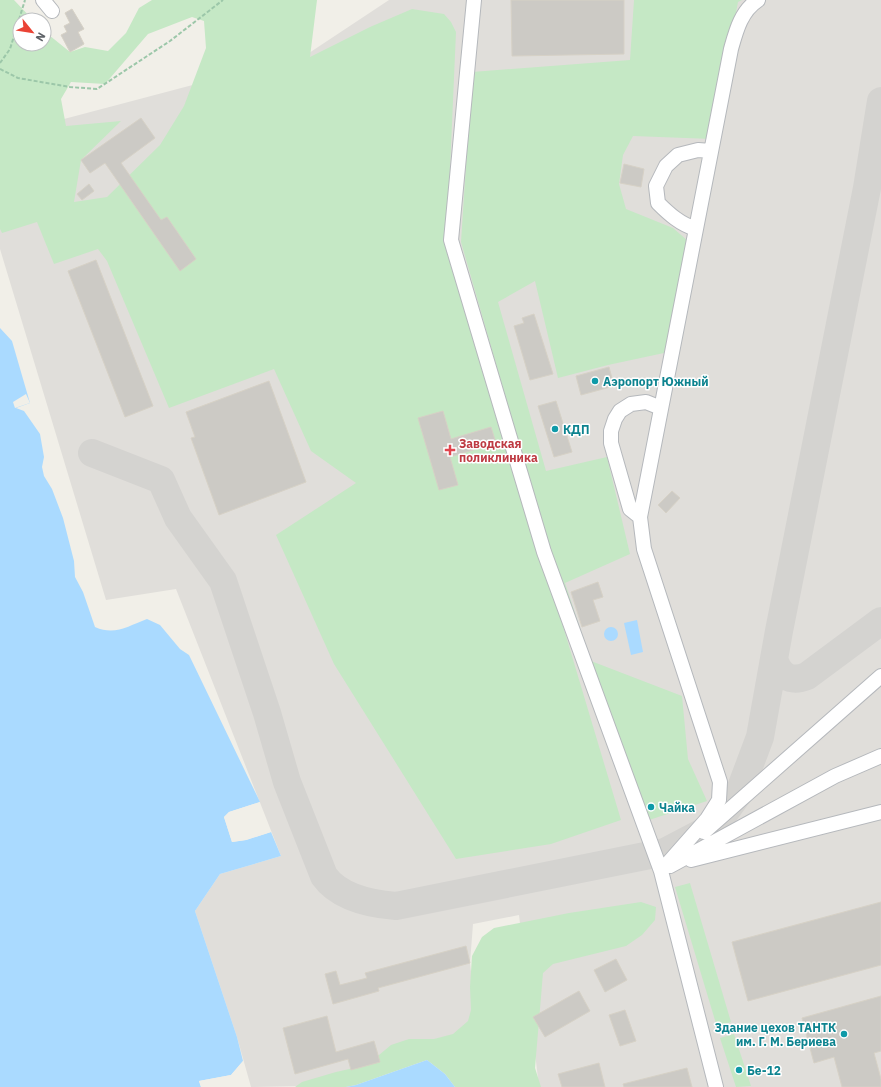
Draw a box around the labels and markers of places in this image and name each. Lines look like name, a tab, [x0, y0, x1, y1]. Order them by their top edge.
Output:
place label: Аэропорт Южный	[603, 374, 708, 389]
marker: Аэропорт Южный	[590, 376, 600, 386]
place label: КДП	[563, 422, 589, 437]
marker: КДП	[550, 424, 560, 434]
place label: Заводская поликлиника	[459, 436, 538, 465]
marker: Заводская поликлиника	[444, 444, 456, 456]
place label: Чайка	[659, 800, 695, 815]
marker: Чайка	[646, 802, 656, 812]
place label: Здание цехов ТАНТК им. Г. М. Бериева	[714, 1020, 836, 1049]
marker: Здание цехов ТАНТК им. Г. М. Бериева	[839, 1029, 849, 1039]
place label: Бе-12	[747, 1063, 781, 1078]
marker: Бе-12	[734, 1065, 744, 1075]

